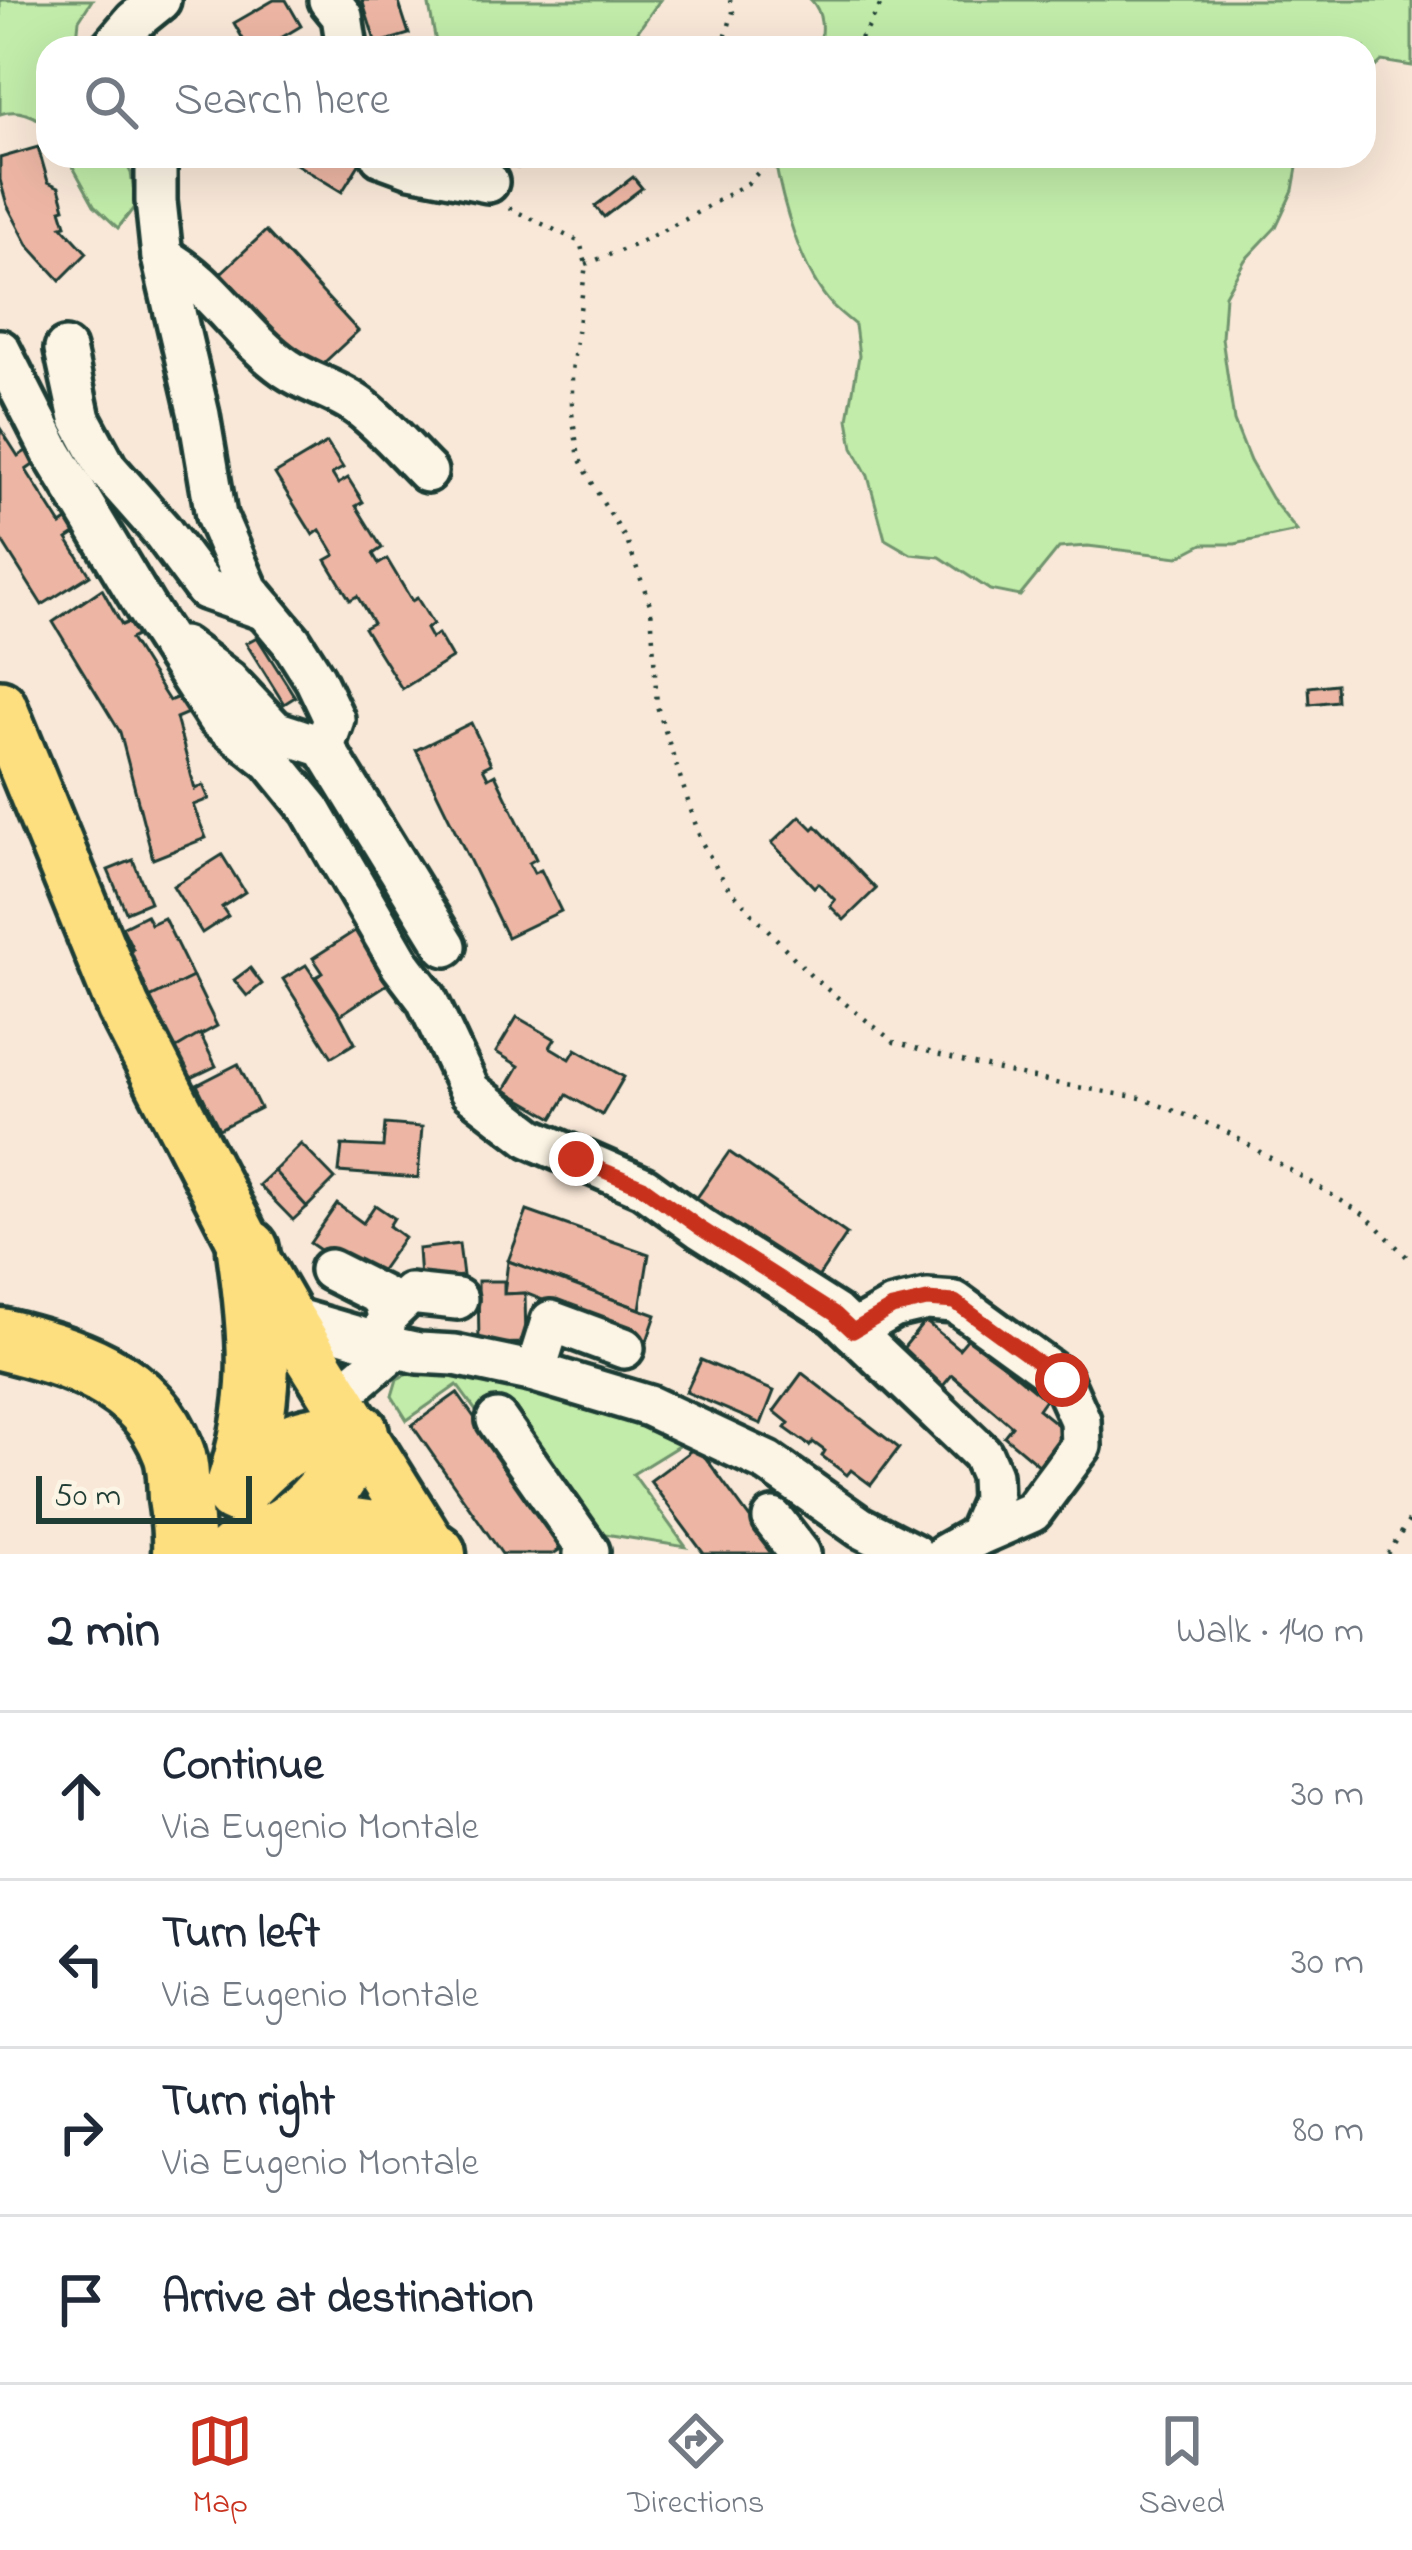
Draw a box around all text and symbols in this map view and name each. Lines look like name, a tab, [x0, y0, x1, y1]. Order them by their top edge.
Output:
search box	[36, 36, 1376, 168]
icon: search	[78, 69, 144, 135]
text: Search here	[174, 69, 390, 135]
route end	[549, 1132, 603, 1186]
route start	[1035, 1353, 1089, 1407]
scale bar	[36, 1470, 252, 1523]
text: 50 m	[54, 1473, 121, 1521]
text: 2 min	[48, 1595, 160, 1670]
text: Walk · 140 m	[1176, 1604, 1364, 1661]
text: Continue	[162, 1734, 323, 1800]
icon: ahead	[48, 1763, 114, 1829]
text: 30 m	[1291, 1767, 1364, 1824]
text: Via Eugenio Montale	[162, 1800, 479, 1857]
text: Turn left	[162, 1902, 320, 1968]
icon: left	[48, 1931, 114, 1997]
text: 30 m	[1291, 1935, 1364, 1992]
text: Via Eugenio Montale	[162, 1968, 479, 2025]
text: Turn right	[162, 2070, 335, 2136]
icon: right	[48, 2099, 114, 2165]
text: 80 m	[1293, 2103, 1364, 2160]
text: Via Eugenio Montale	[162, 2136, 479, 2193]
icon: arrive	[48, 2267, 114, 2333]
text: Arrive at destination	[162, 2267, 533, 2333]
tab: Map	[187, 2408, 253, 2528]
tab: Directions	[627, 2408, 764, 2528]
tab: Saved	[1139, 2408, 1225, 2528]

